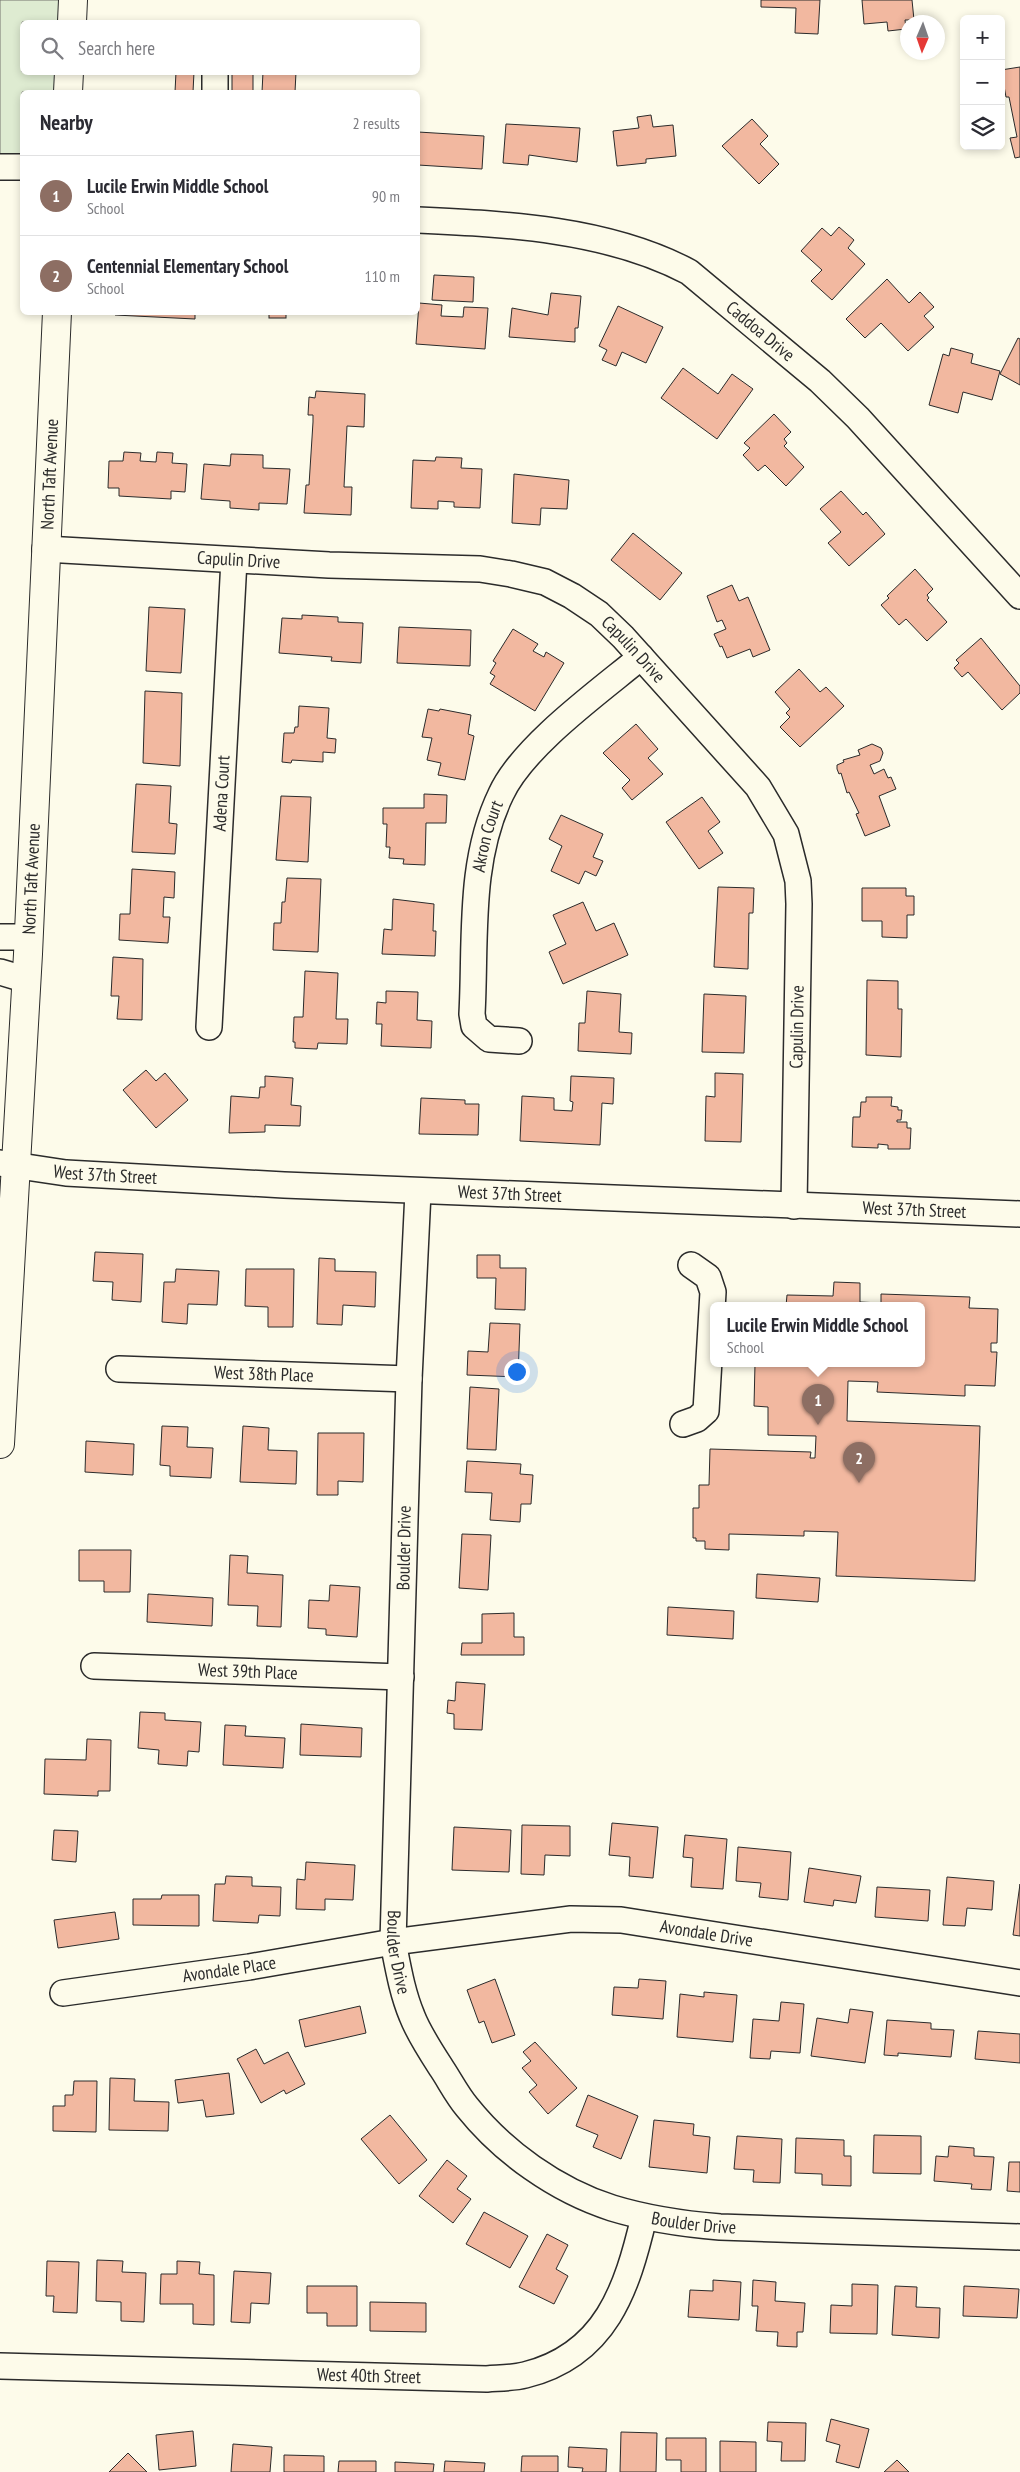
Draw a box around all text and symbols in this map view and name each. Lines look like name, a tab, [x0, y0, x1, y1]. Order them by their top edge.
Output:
north arrow	[900, 15, 945, 60]
map controls	[960, 15, 1005, 150]
button: +	[960, 15, 1005, 60]
search box	[20, 20, 420, 75]
icon: search	[38, 34, 66, 62]
text: Search here	[78, 36, 155, 60]
button: −	[960, 60, 1005, 105]
button: layers	[960, 105, 1005, 150]
text: Nearby	[40, 109, 93, 136]
text: 2 results	[353, 113, 400, 133]
text: Lucile Erwin Middle School	[87, 174, 268, 198]
text: 1	[52, 186, 60, 206]
text: 90 m	[372, 186, 400, 206]
text: School	[87, 198, 124, 218]
text: Centennial Elementary School	[87, 254, 288, 278]
text: 2	[52, 266, 60, 286]
text: 110 m	[365, 266, 400, 286]
text: School	[87, 278, 124, 298]
street label: Caddoa Drive	[722, 296, 800, 366]
street label: North Taft Avenue	[35, 418, 63, 530]
street label: Capulin Drive	[196, 546, 281, 573]
street label: Capulin Drive	[597, 611, 671, 687]
street label: Adena Court	[207, 755, 235, 832]
street label: Akron Court	[467, 796, 508, 874]
street label: North Taft Avenue	[17, 823, 45, 935]
street label: Capulin Drive	[784, 985, 809, 1069]
street label: West 37th Street	[52, 1159, 158, 1189]
street label: West 37th Street	[457, 1180, 562, 1207]
street label: West 37th Street	[862, 1196, 967, 1223]
popup	[710, 1302, 925, 1367]
text: Lucile Erwin Middle School	[727, 1313, 908, 1337]
text: School	[727, 1337, 764, 1357]
your location	[504, 1359, 530, 1385]
street label: West 38th Place	[214, 1360, 314, 1387]
pin: 1	[802, 1384, 834, 1425]
pin: 2	[843, 1442, 875, 1483]
street label: Boulder Drive	[391, 1505, 416, 1591]
street label: West 39th Place	[198, 1658, 298, 1684]
street label: Boulder Drive	[381, 1910, 416, 1997]
street label: Avondale Drive	[658, 1914, 755, 1952]
street label: Avondale Place	[181, 1951, 278, 1987]
street label: Boulder Drive	[650, 2206, 736, 2239]
street label: West 40th Street	[317, 2362, 421, 2388]

